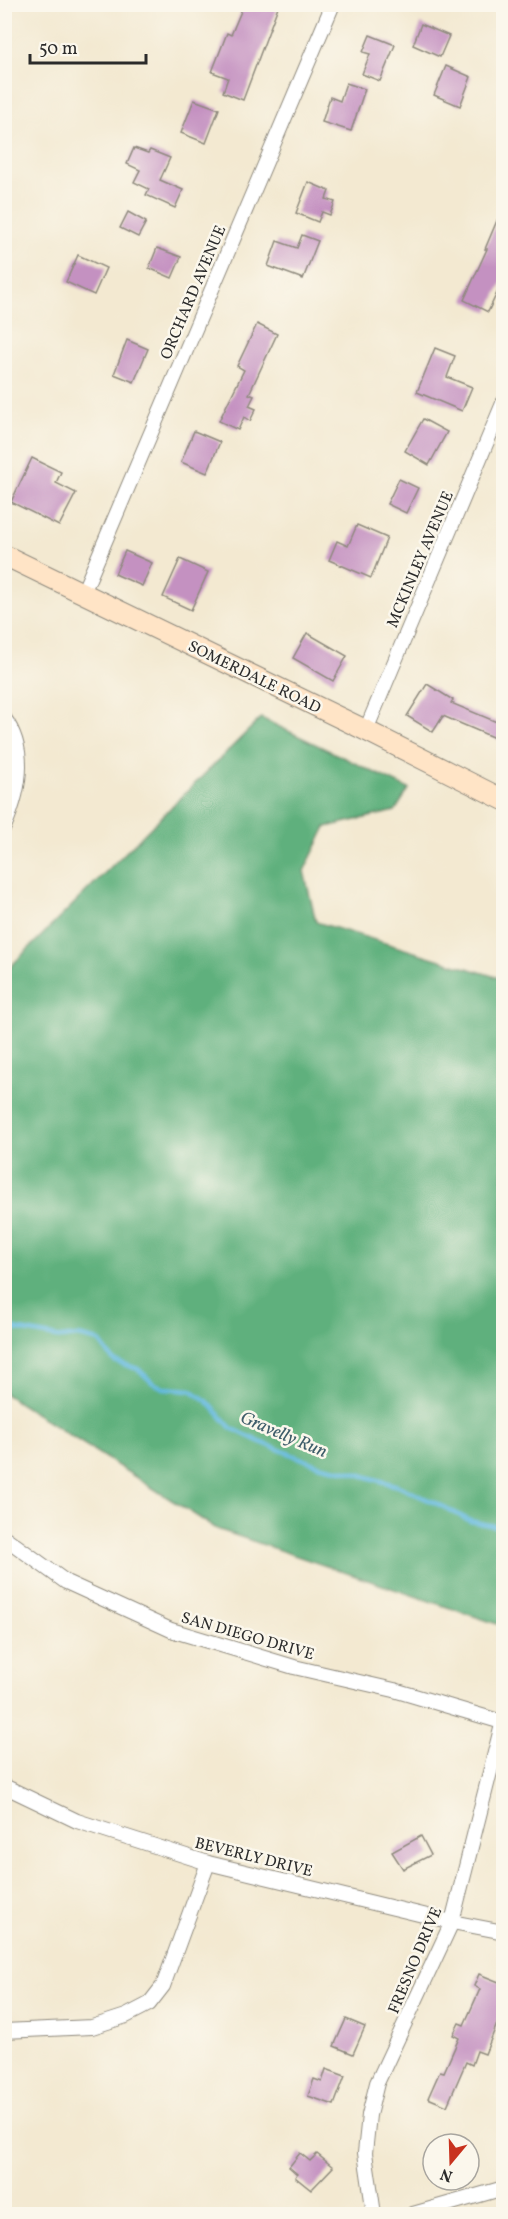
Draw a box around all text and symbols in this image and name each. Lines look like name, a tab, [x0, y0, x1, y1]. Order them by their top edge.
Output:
scale bar	[30, 27, 146, 65]
text: 50 m	[39, 37, 78, 62]
street label: ORCHARD AVENUE	[156, 222, 232, 363]
street label: MCKINLEY AVENUE	[382, 488, 460, 632]
street label: SOMERDALE ROAD	[184, 636, 325, 720]
water label: Gravelly Run	[236, 1406, 331, 1465]
street label: SAN DIEGO DRIVE	[178, 1607, 317, 1666]
street label: BEVERLY DRIVE	[192, 1833, 315, 1883]
street label: FRESNO DRIVE	[383, 1904, 448, 2018]
north arrow	[421, 2132, 481, 2192]
text: N	[437, 2162, 456, 2187]

